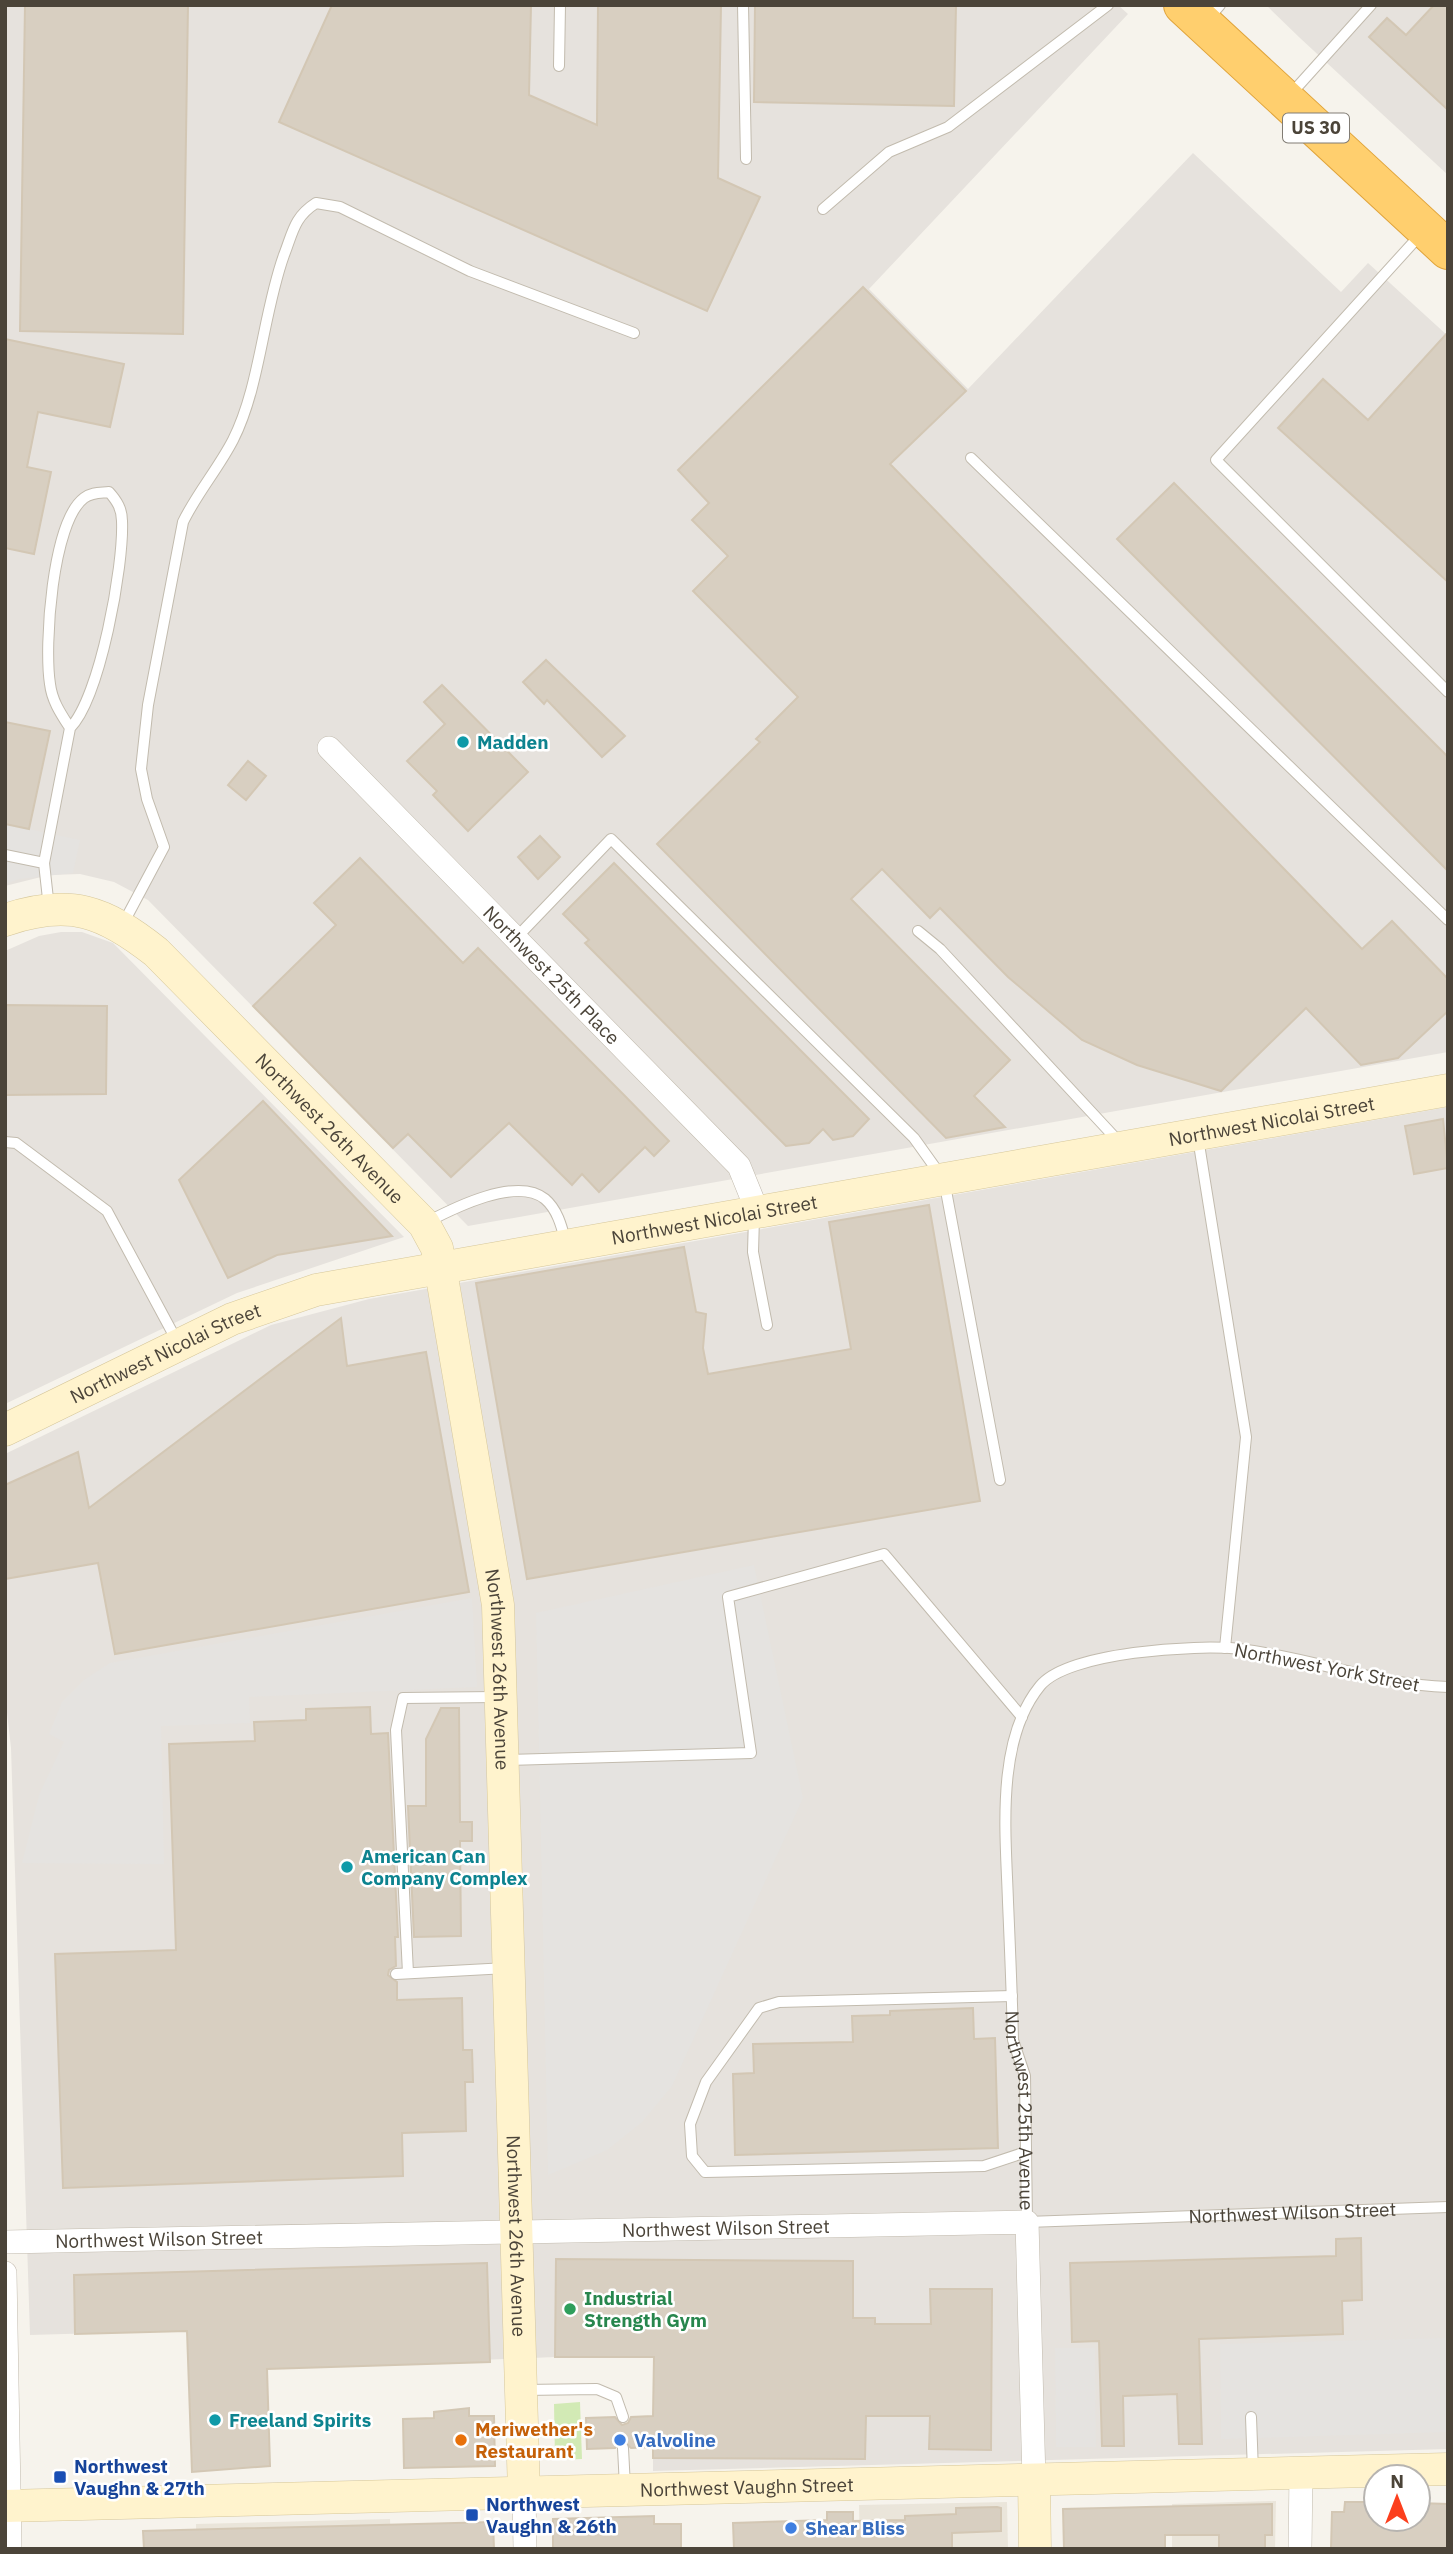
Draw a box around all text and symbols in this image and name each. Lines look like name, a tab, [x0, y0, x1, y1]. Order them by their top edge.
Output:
road number: US 30	[1283, 113, 1349, 142]
place label: Madden	[477, 730, 548, 754]
marker: Madden	[455, 734, 471, 750]
street label: Northwest 25th Place	[478, 900, 625, 1050]
street label: Northwest 26th Avenue	[250, 1048, 409, 1209]
street label: Northwest Nicolai Street	[1167, 1091, 1377, 1151]
street label: Northwest Nicolai Street	[609, 1190, 819, 1250]
street label: Northwest Nicolai Street	[66, 1298, 264, 1408]
street label: Northwest 26th Avenue	[480, 1567, 515, 1771]
street label: Northwest York Street	[1232, 1637, 1422, 1697]
place label: American Can Company Complex	[361, 1844, 528, 1890]
marker: American Can Company Complex	[339, 1859, 355, 1875]
street label: Northwest 25th Avenue	[1000, 2010, 1039, 2211]
street label: Northwest 26th Avenue	[502, 2135, 531, 2337]
street label: Northwest Wilson Street	[1188, 2197, 1397, 2228]
street label: Northwest Wilson Street	[622, 2214, 830, 2242]
street label: Northwest Wilson Street	[55, 2225, 263, 2253]
place label: Industrial Strength Gym	[584, 2286, 707, 2332]
marker: Industrial Strength Gym	[562, 2301, 578, 2317]
place label: Freeland Spirits	[229, 2408, 371, 2432]
marker: Freeland Spirits	[207, 2412, 223, 2428]
place label: Meriwether's Restaurant	[475, 2417, 593, 2463]
place label: Valvoline	[634, 2428, 716, 2452]
marker: Meriwether's Restaurant	[453, 2432, 469, 2448]
marker: Valvoline	[612, 2432, 628, 2448]
place label: Northwest Vaughn & 27th	[74, 2454, 205, 2500]
north arrow	[1362, 2463, 1432, 2533]
marker: Northwest Vaughn & 27th	[52, 2469, 68, 2485]
text: N	[1390, 2469, 1404, 2493]
street label: Northwest Vaughn Street	[639, 2472, 854, 2502]
place label: Northwest Vaughn & 26th	[486, 2492, 617, 2538]
marker: Northwest Vaughn & 26th	[464, 2507, 480, 2523]
place label: Shear Bliss	[805, 2516, 905, 2540]
marker: Shear Bliss	[783, 2520, 799, 2536]

